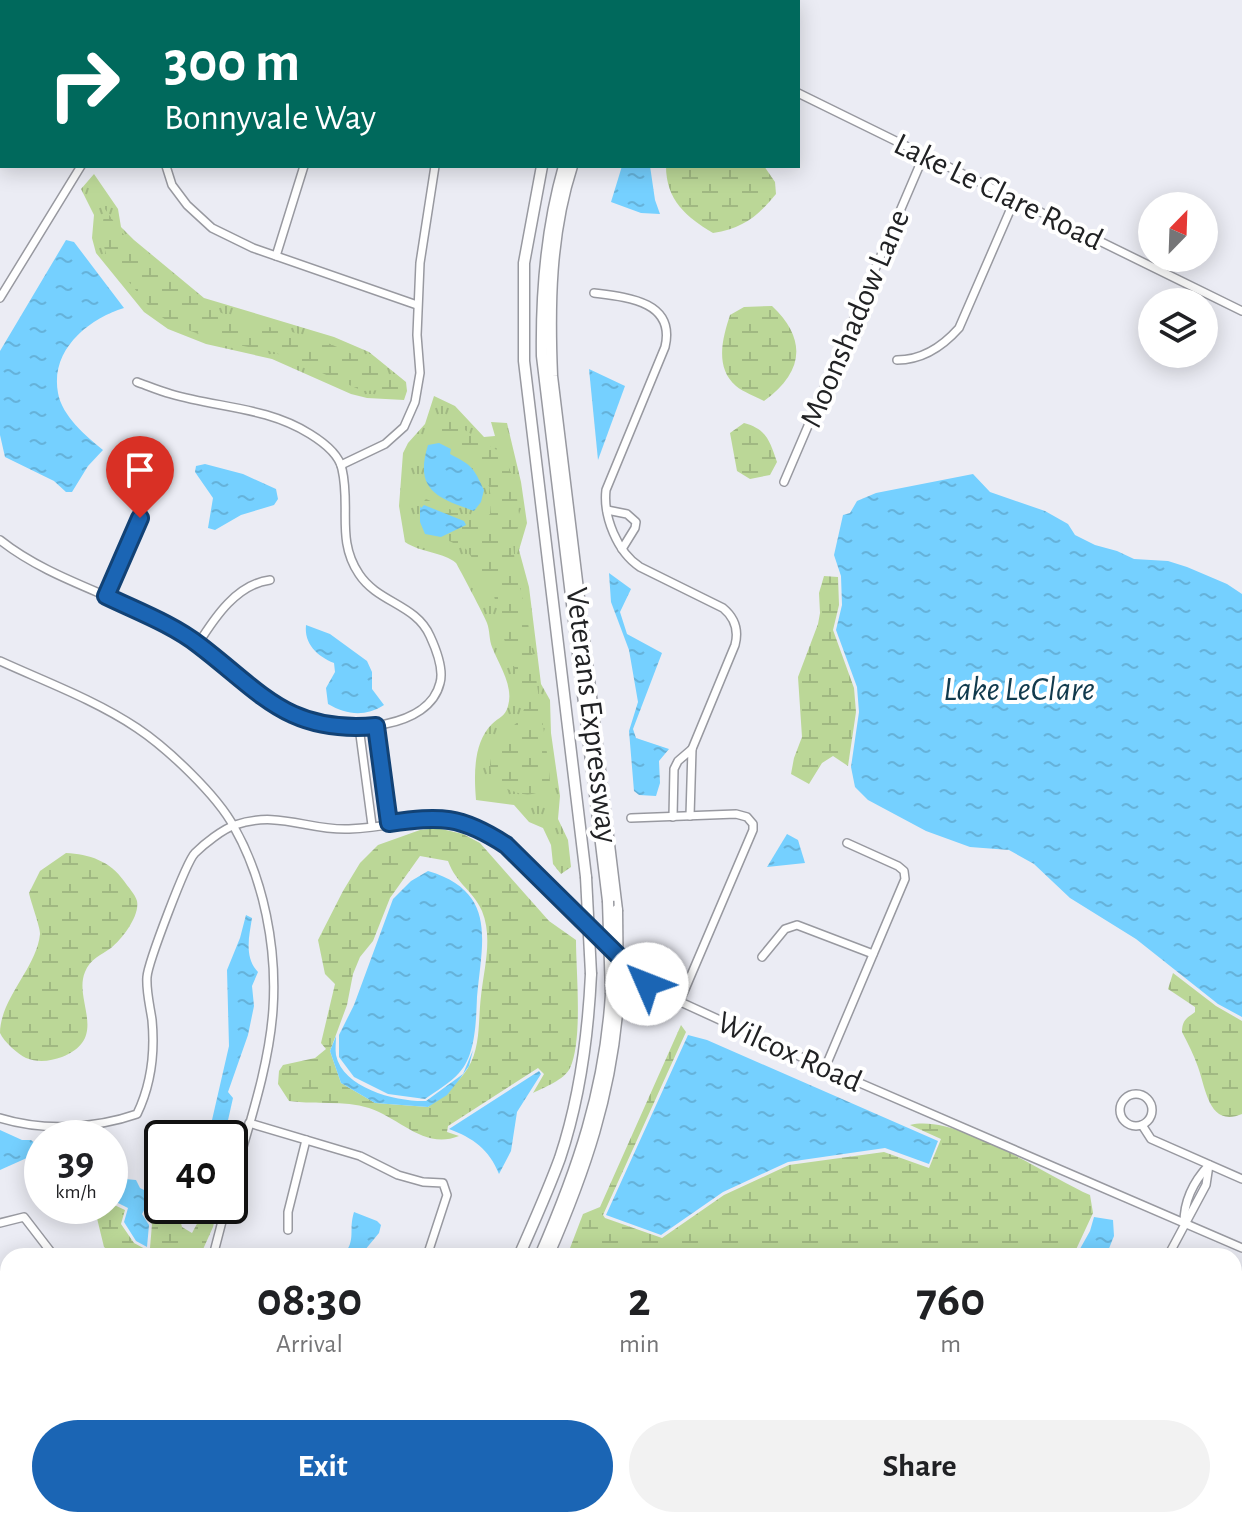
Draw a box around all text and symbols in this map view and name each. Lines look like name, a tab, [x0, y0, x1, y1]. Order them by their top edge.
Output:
icon: right	[32, 32, 136, 136]
text: 300 m	[164, 35, 300, 91]
text: Bonnyvale Way	[164, 100, 376, 136]
street label: Lake Le Clare Road	[889, 128, 1108, 256]
north arrow	[1138, 192, 1218, 272]
map controls	[1138, 192, 1218, 368]
street label: Moonshadow Lane	[795, 205, 915, 432]
button: layers	[1138, 288, 1218, 368]
pin	[106, 436, 174, 518]
icon: arrive	[118, 448, 162, 492]
street label: Veterans Expressway	[560, 586, 624, 845]
water label: Lake LeClare	[943, 673, 1095, 707]
position arrow	[605, 942, 689, 1026]
street label: Wilcox Road	[712, 1006, 867, 1098]
speed limit sign: 40	[144, 1120, 248, 1224]
text: 39	[58, 1142, 94, 1182]
text: km/h	[55, 1182, 97, 1202]
text: 08:30	[257, 1277, 362, 1325]
text: 2	[628, 1277, 651, 1325]
text: 760	[916, 1277, 985, 1325]
text: Arrival	[276, 1331, 343, 1357]
text: min	[619, 1331, 659, 1357]
text: m	[940, 1331, 961, 1357]
button: Exit	[32, 1420, 613, 1512]
button: Share	[629, 1420, 1210, 1512]

